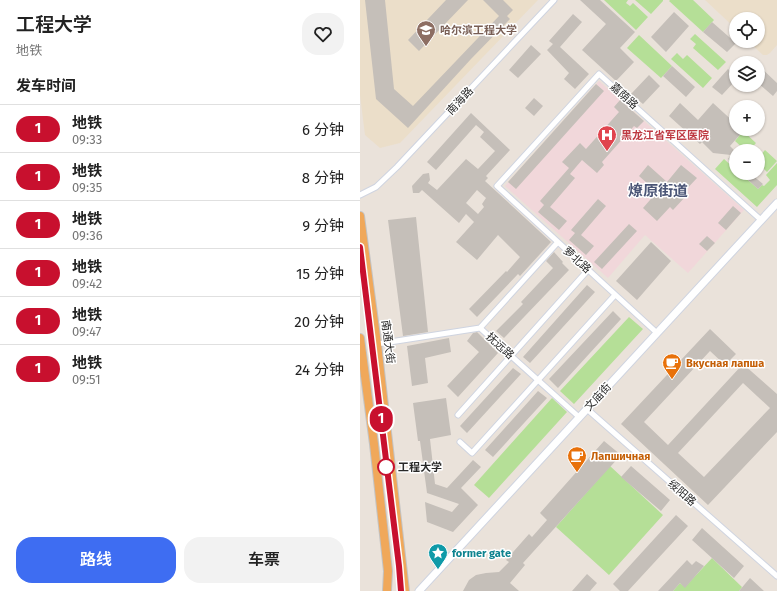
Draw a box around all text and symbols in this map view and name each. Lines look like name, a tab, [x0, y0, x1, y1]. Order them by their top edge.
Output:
map controls	[729, 12, 765, 180]
button: locate	[729, 12, 765, 48]
text: 工程大学	[16, 13, 92, 36]
button: heart	[302, 13, 344, 55]
school or university icon: 哈尔滨工程大学	[415, 19, 437, 47]
place label: 哈尔滨工程大学	[440, 24, 517, 37]
text: 地铁	[16, 43, 42, 58]
button: layers	[729, 56, 765, 92]
text: 发车时间	[16, 77, 76, 95]
street label: 嘉荫路	[607, 80, 641, 112]
street label: 南海路	[444, 84, 476, 118]
button: +	[729, 100, 765, 136]
text: 地铁	[72, 114, 102, 132]
text: 1	[35, 120, 41, 137]
text: 6 分钟	[302, 121, 344, 139]
hospital icon: 黑龙江省军区医院	[596, 124, 618, 152]
place label: 黑龙江省军区医院	[621, 129, 709, 142]
text: 09:33	[72, 132, 102, 147]
button: −	[729, 144, 765, 180]
text: 地铁	[72, 162, 102, 180]
text: 1	[35, 168, 41, 185]
text: 8 分钟	[302, 169, 344, 187]
text: 09:35	[72, 180, 102, 195]
district label: 燎原街道	[628, 182, 688, 200]
text: 地铁	[72, 210, 102, 228]
text: 1	[35, 216, 41, 233]
text: 9 分钟	[302, 217, 344, 235]
text: 09:36	[72, 228, 103, 243]
street label: 萝北路	[560, 244, 594, 276]
text: 地铁	[72, 258, 102, 276]
text: 1	[35, 264, 41, 281]
text: 15 分钟	[296, 265, 344, 283]
text: 09:42	[72, 276, 102, 291]
text: 地铁	[72, 306, 102, 324]
text: 1	[35, 312, 41, 329]
text: 20 分钟	[294, 313, 344, 331]
street label: 南通大街	[379, 319, 397, 365]
text: 09:47	[72, 324, 101, 339]
street label: 抚远路	[483, 330, 517, 362]
cafe icon: Вкусная лапша	[661, 352, 683, 380]
text: 地铁	[72, 354, 102, 372]
place label: Вкусная лапша	[686, 357, 764, 370]
text: 1	[35, 360, 41, 377]
text: 24 分钟	[295, 361, 344, 379]
text: 09:51	[72, 372, 101, 387]
street label: 文庙街	[582, 380, 614, 414]
line badge: 1	[368, 406, 394, 432]
text: 1	[378, 410, 384, 427]
cafe icon: Лапшичная	[566, 445, 588, 473]
place label: Лапшичная	[591, 450, 650, 463]
marker: 工程大学	[377, 458, 395, 476]
place label: 工程大学	[398, 461, 442, 474]
street label: 绥阳路	[665, 477, 699, 509]
button: 路线	[16, 537, 176, 583]
button: 车票	[184, 537, 344, 583]
place icon: former gate	[427, 542, 449, 570]
place label: former gate	[452, 547, 511, 560]

